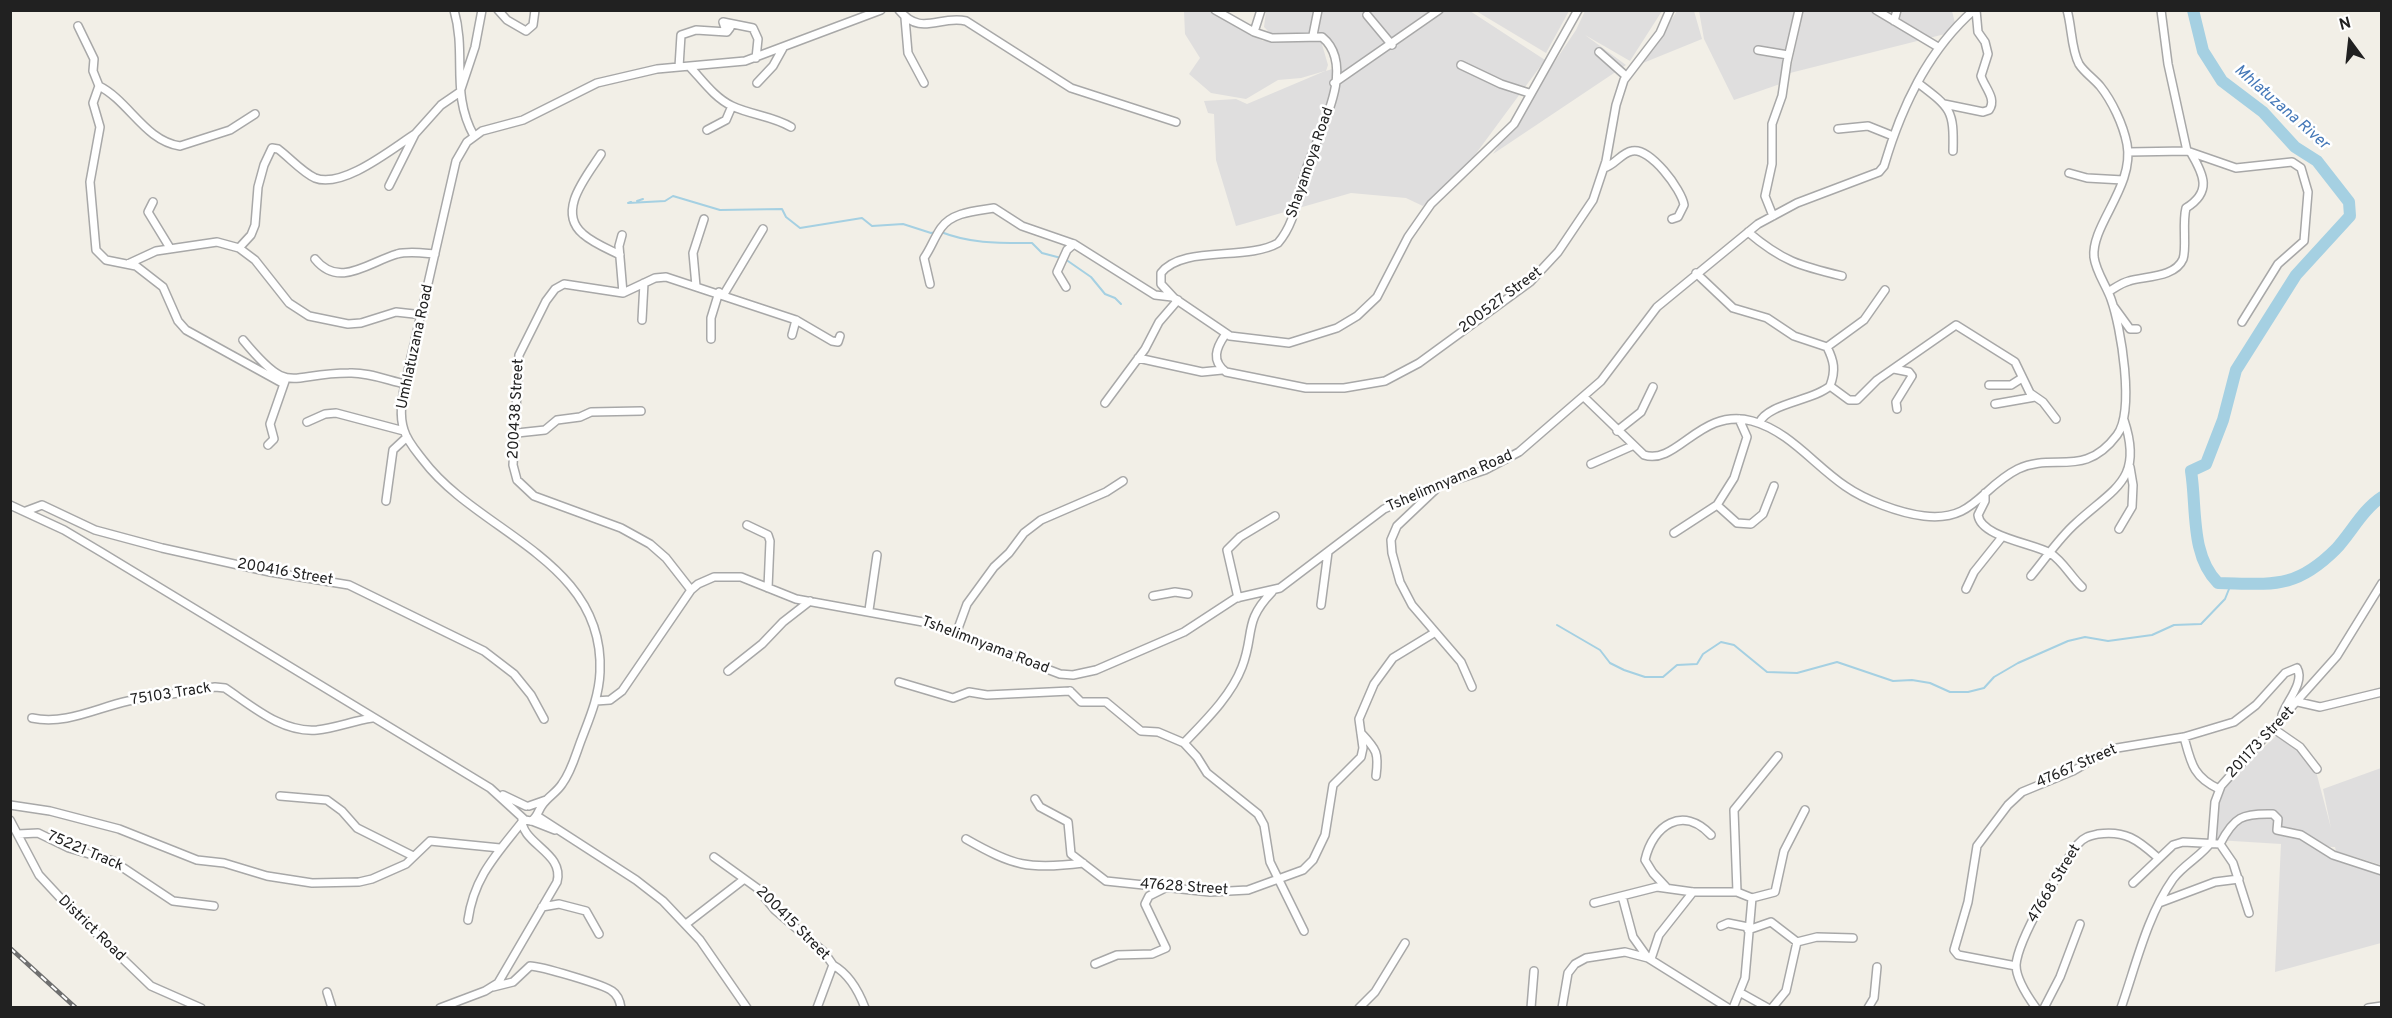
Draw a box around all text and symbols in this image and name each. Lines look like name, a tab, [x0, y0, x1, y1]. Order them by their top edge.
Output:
north arrow	[2320, 12, 2380, 72]
text: N	[2337, 13, 2353, 36]
water label: Mhlatuzana River	[2230, 61, 2332, 155]
street label: Shayamoya Road	[1284, 105, 1338, 221]
street label: 200527 Street	[1456, 264, 1546, 338]
street label: Umhlatuzana Road	[394, 283, 438, 411]
street label: 200438 Street	[505, 358, 529, 460]
street label: Tshelimnyama Road	[1384, 447, 1516, 517]
street label: 200416 Street	[236, 556, 334, 590]
street label: Tshelimnyama Road	[919, 613, 1051, 679]
street label: 75103 Track	[129, 680, 213, 710]
street label: 201173 Street	[2223, 703, 2299, 783]
street label: 47667 Street	[2034, 741, 2120, 793]
street label: 75221 Track	[44, 828, 126, 876]
street label: 47668 Street	[2025, 842, 2085, 926]
street label: 47628 Street	[1139, 876, 1229, 900]
street label: 200415 Street	[751, 883, 833, 965]
street label: District Road	[54, 892, 128, 966]

